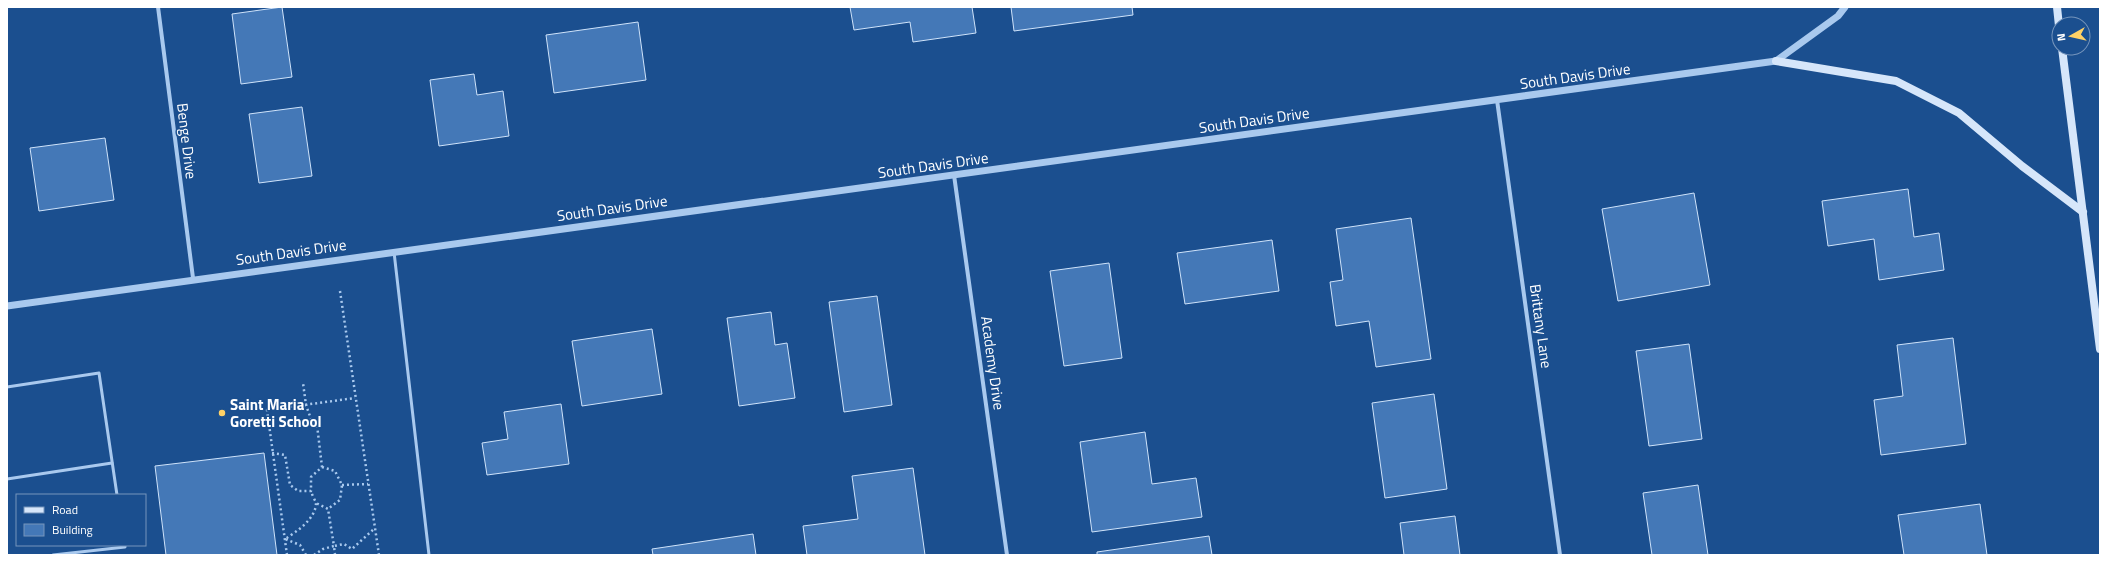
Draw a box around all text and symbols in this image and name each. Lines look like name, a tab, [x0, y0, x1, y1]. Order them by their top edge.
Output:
north arrow	[2051, 16, 2091, 56]
text: N	[2053, 33, 2070, 42]
street label: South Davis Drive	[1518, 57, 1632, 95]
street label: South Davis Drive	[1197, 101, 1311, 139]
street label: Benge Drive	[171, 102, 203, 180]
street label: South Davis Drive	[876, 146, 990, 184]
street label: South Davis Drive	[555, 189, 669, 227]
street label: South Davis Drive	[234, 233, 348, 271]
street label: Brittany Lane	[1524, 283, 1558, 369]
street label: Academy Drive	[975, 315, 1011, 411]
place label: Saint Maria Goretti School	[230, 393, 322, 433]
marker: Saint Maria Goretti School	[217, 408, 227, 418]
legend	[16, 494, 146, 546]
text: Road	[52, 500, 78, 519]
text: Building	[52, 520, 93, 539]

